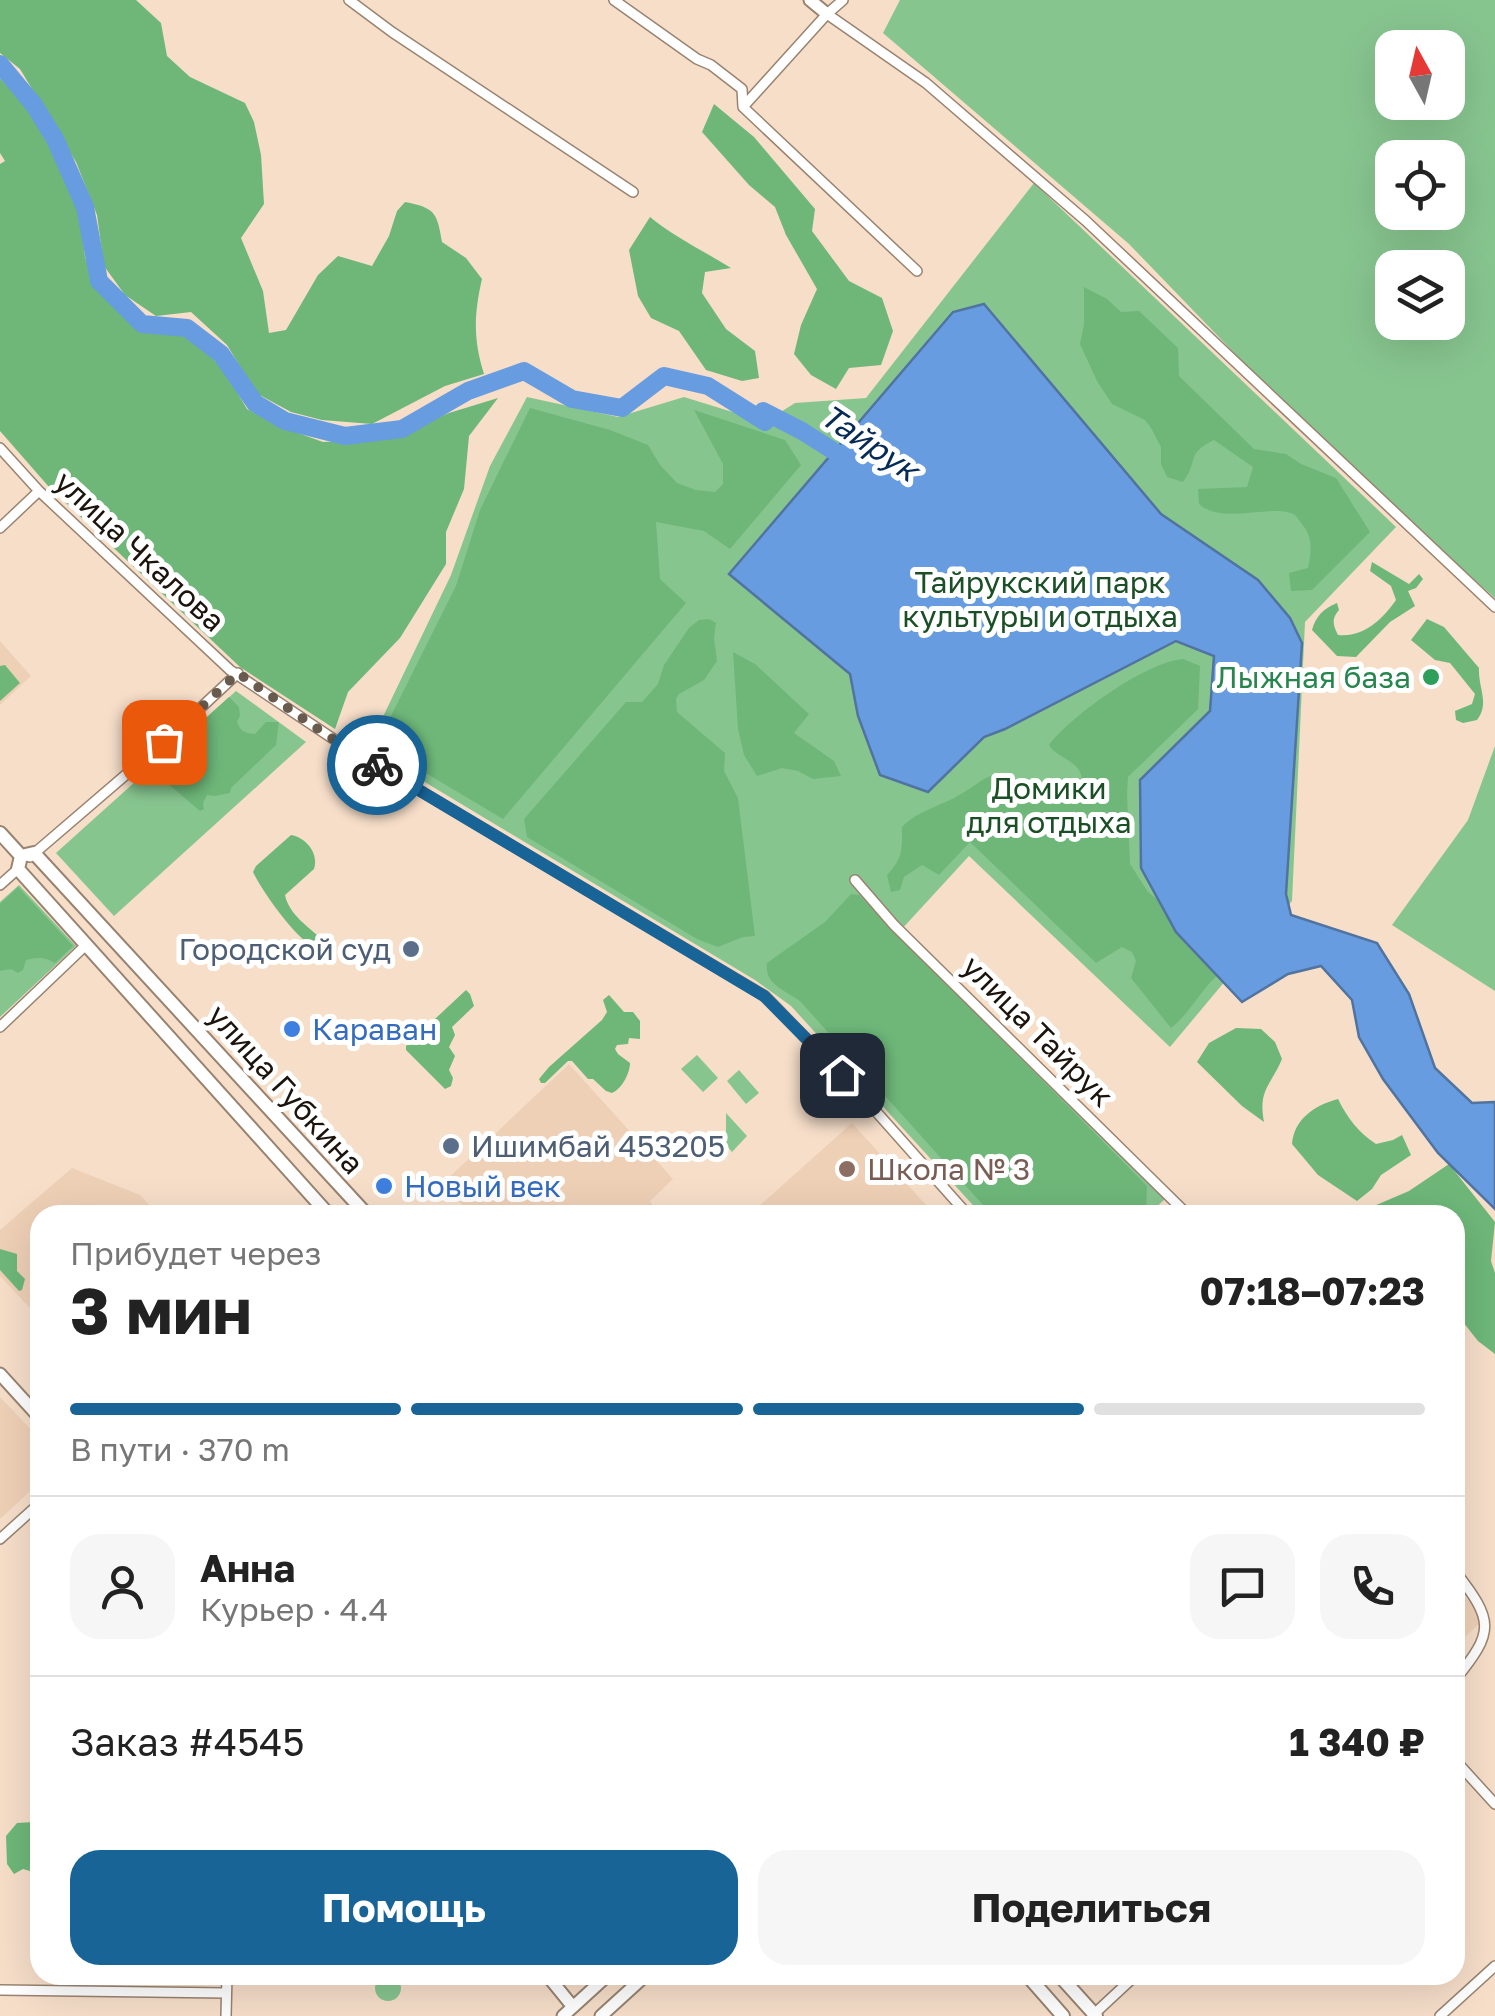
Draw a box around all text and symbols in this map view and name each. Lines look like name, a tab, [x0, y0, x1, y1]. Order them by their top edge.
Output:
north arrow	[1375, 30, 1465, 120]
map controls	[1375, 30, 1465, 340]
button: locate	[1375, 140, 1465, 230]
button: layers	[1375, 250, 1465, 340]
water label: Тайрук	[814, 396, 929, 490]
street label: улица Чкалова	[48, 463, 232, 639]
park label: Тайрукский парк культуры и отдыха	[902, 564, 1178, 634]
place label: Лыжная база	[1216, 659, 1411, 695]
marker: Лыжная база	[1420, 666, 1442, 688]
pin	[122, 700, 207, 785]
icon: bag	[137, 715, 192, 770]
courier	[327, 715, 427, 815]
icon: bike	[350, 738, 405, 793]
park label: Домики для отдыха	[966, 770, 1132, 840]
place label: Городской суд	[179, 931, 391, 967]
marker: Городской суд	[400, 938, 422, 960]
street label: улица Тайрук	[955, 948, 1121, 1114]
street label: улица Губкина	[201, 997, 371, 1181]
place label: Караван	[312, 1011, 437, 1047]
marker: Караван	[281, 1018, 303, 1040]
pin	[800, 1033, 885, 1118]
icon: home	[815, 1048, 870, 1103]
place label: Ишимбай 453205	[471, 1128, 725, 1164]
marker: Ишимбай 453205	[440, 1135, 462, 1157]
place label: Школа № 3	[867, 1151, 1030, 1187]
marker: Школа № 3	[836, 1158, 858, 1180]
place label: Новый век	[404, 1168, 561, 1204]
marker: Новый век	[373, 1175, 395, 1197]
text: Прибудет через	[70, 1234, 321, 1272]
text: 07:18–07:23	[1199, 1268, 1425, 1313]
text: 3 мин	[70, 1270, 252, 1348]
text: В пути · 370 m	[70, 1430, 290, 1468]
button: person	[70, 1534, 175, 1639]
button: chat	[1190, 1534, 1295, 1639]
button: phone	[1320, 1534, 1425, 1639]
text: Анна	[200, 1545, 295, 1590]
text: Курьер · 4.4	[200, 1590, 388, 1628]
text: Заказ #4545	[70, 1719, 304, 1764]
text: 1 340 ₽	[1289, 1719, 1425, 1764]
button: Помощь	[70, 1850, 738, 1965]
button: Поделиться	[758, 1850, 1425, 1965]

